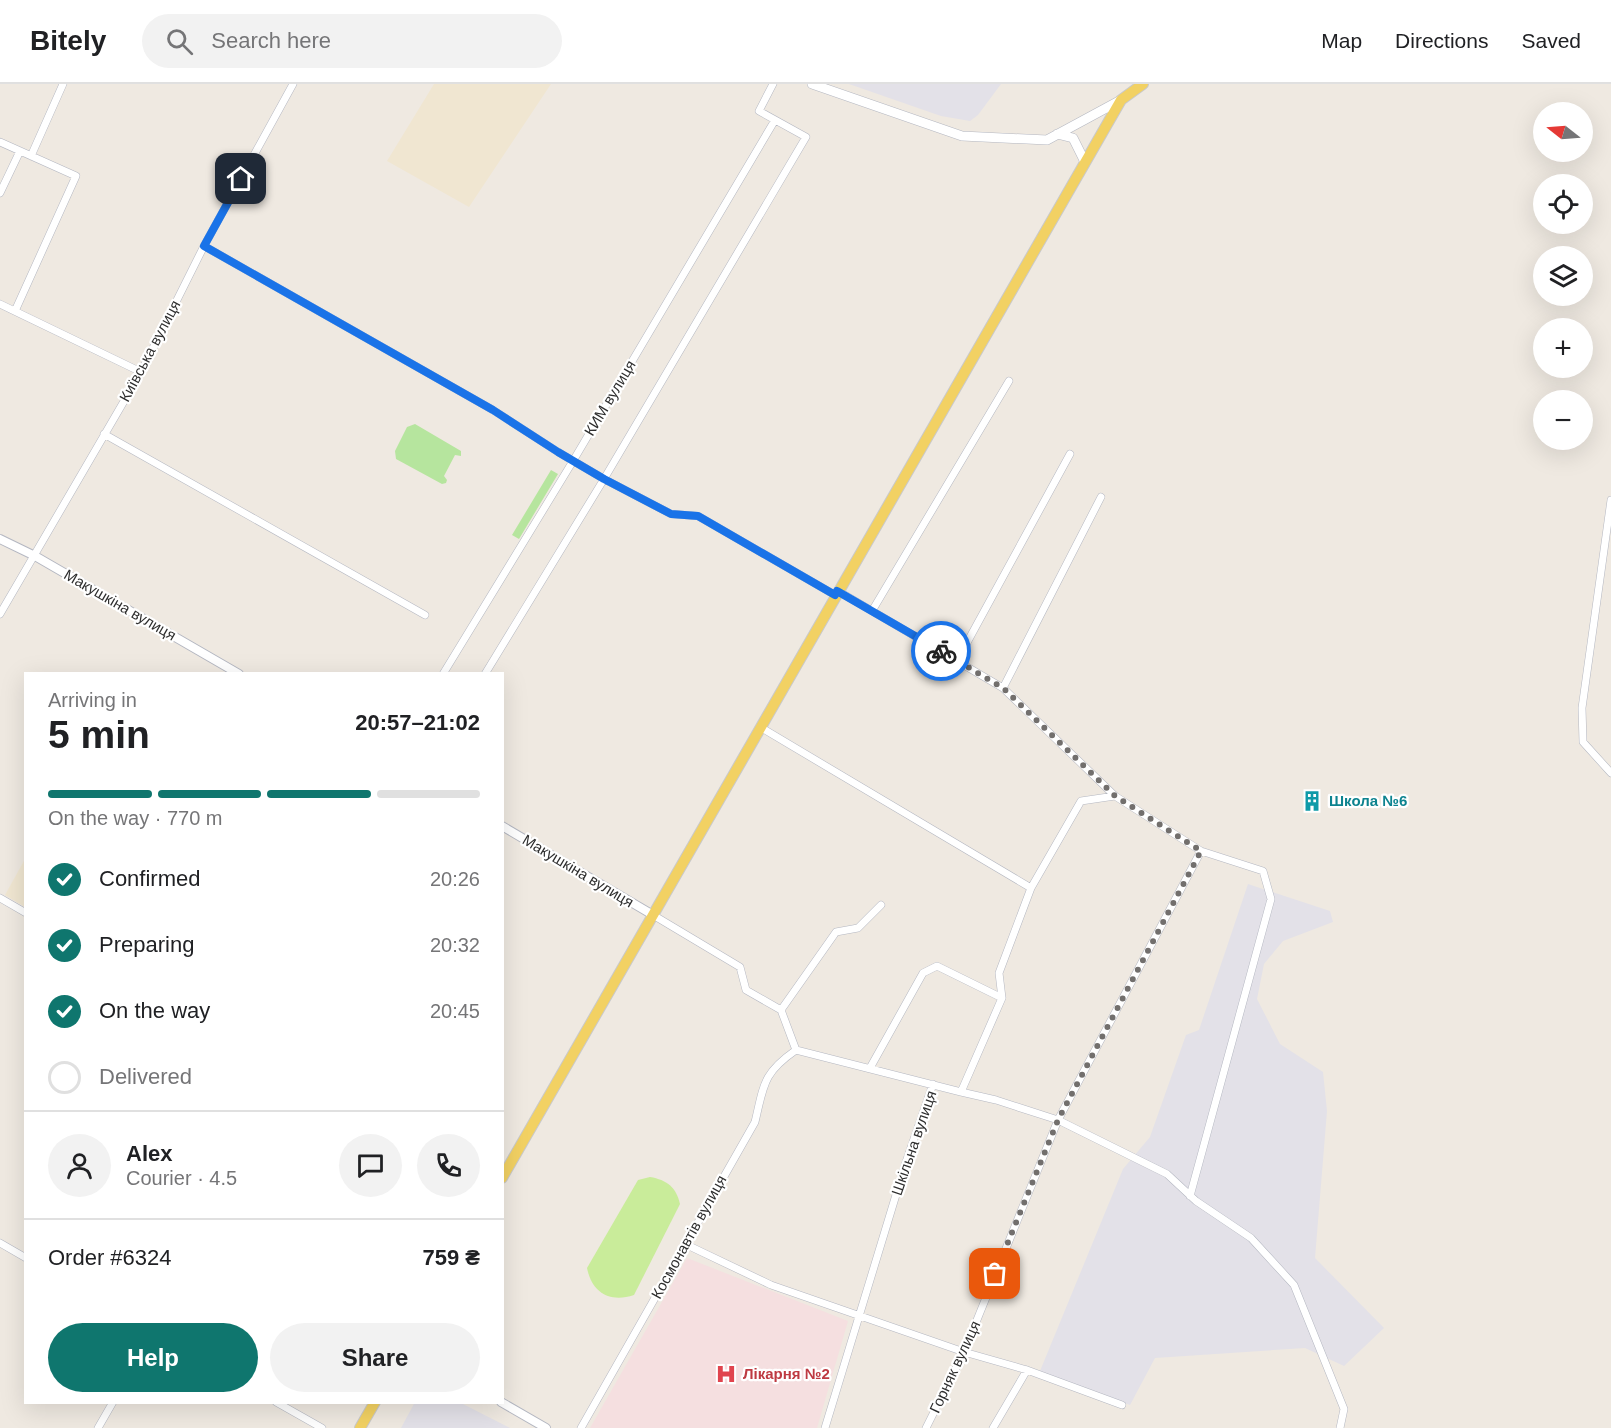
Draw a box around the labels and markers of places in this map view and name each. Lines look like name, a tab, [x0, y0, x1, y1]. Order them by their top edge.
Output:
pin	[215, 153, 266, 204]
building icon: Школа №6	[1300, 789, 1324, 813]
place label: Школа №6	[1329, 792, 1407, 809]
pin	[969, 1248, 1020, 1299]
hospital icon: Лікарня №2	[714, 1362, 738, 1386]
place label: Лікарня №2	[743, 1365, 830, 1382]

